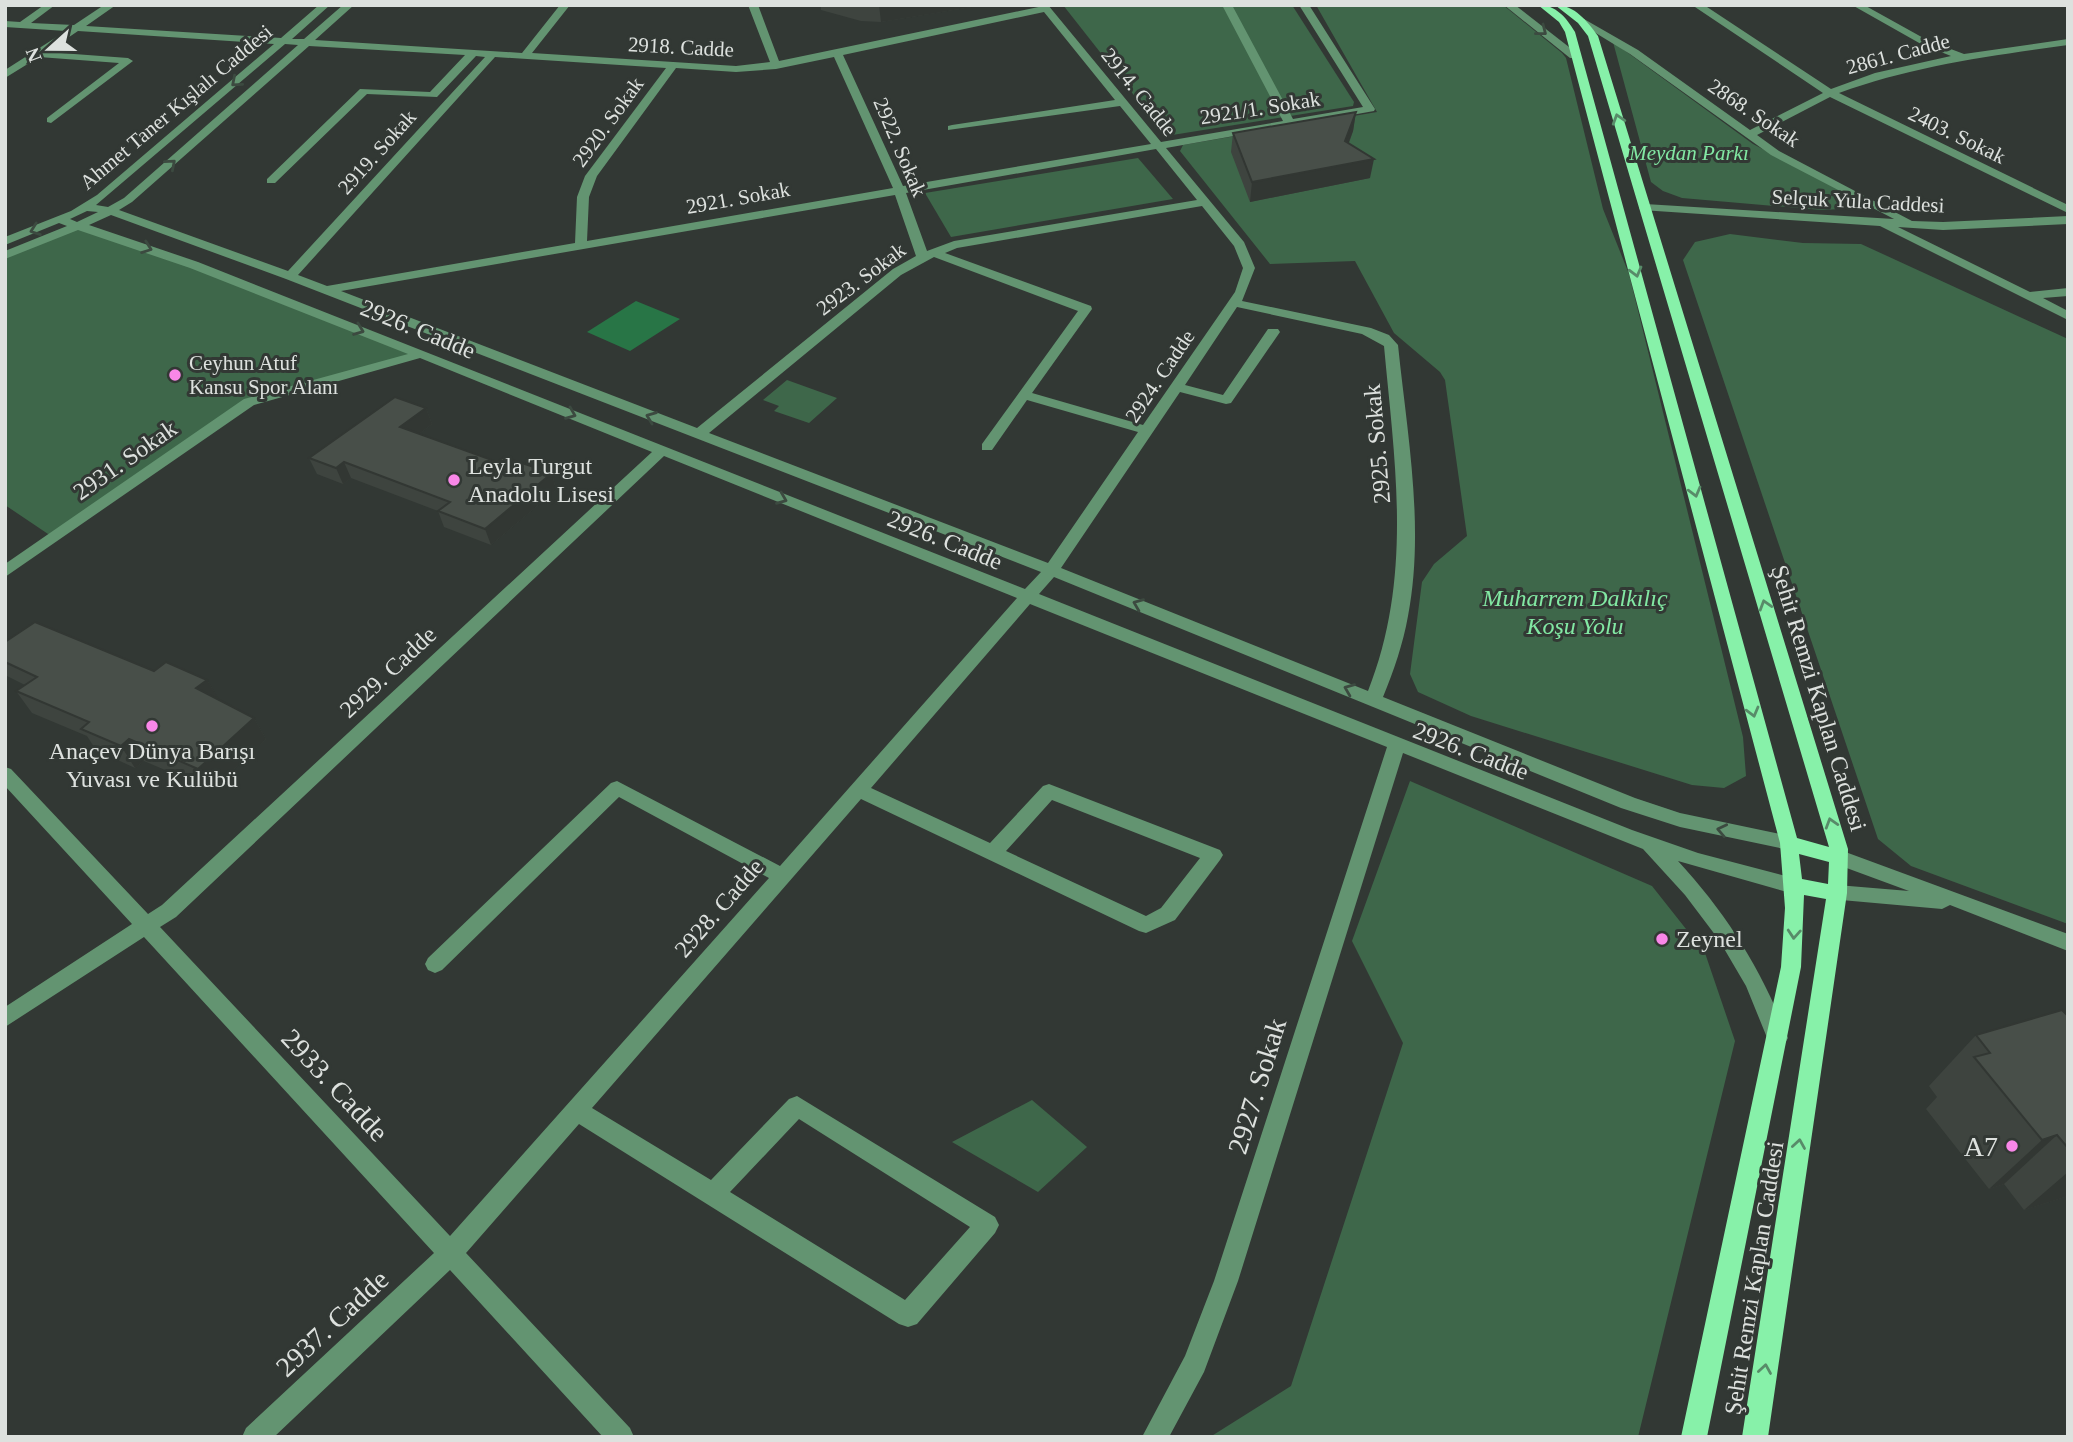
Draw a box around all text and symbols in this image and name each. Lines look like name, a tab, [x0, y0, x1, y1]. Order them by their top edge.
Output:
north arrow	[14, 14, 84, 84]
street label: Ahmet Taner Kışlalı Caddesi	[75, 19, 277, 195]
one-way arrow	[1534, 22, 1546, 35]
street label: 2861. Cadde	[1844, 29, 1952, 79]
street label: 2918. Cadde	[627, 32, 735, 62]
street label: 2914. Cadde	[1096, 43, 1182, 141]
text: N	[21, 44, 46, 65]
street label: 2920. Sokak	[567, 72, 649, 172]
one-way arrow	[232, 74, 245, 86]
street label: 2868. Sokak	[1704, 74, 1805, 153]
street label: 2921/1. Sokak	[1198, 87, 1322, 129]
street label: 2922. Sokak	[868, 94, 932, 200]
street label: 2403. Sokak	[1905, 101, 2010, 169]
street label: 2919. Sokak	[333, 105, 421, 199]
one-way arrow	[1612, 113, 1627, 125]
park label: Meydan Parkı	[1628, 141, 1749, 165]
one-way arrow	[163, 160, 176, 172]
street label: 2921. Sokak	[684, 177, 792, 219]
street label: Selçuk Yula Caddesi	[1771, 184, 1945, 218]
one-way arrow	[29, 222, 41, 236]
street label: 2923. Sokak	[812, 238, 911, 320]
one-way arrow	[140, 240, 152, 254]
one-way arrow	[1628, 266, 1643, 278]
street label: 2926. Cadde	[357, 294, 479, 364]
one-way arrow	[353, 321, 365, 335]
street label: 2924. Cadde	[1120, 325, 1200, 427]
place label: Ceyhun Atuf Kansu Spor Alanı	[189, 351, 338, 399]
marker: Ceyhun Atuf Kansu Spor Alanı	[167, 367, 183, 383]
street label: 2925. Sokak	[1359, 383, 1395, 505]
one-way arrow	[564, 405, 576, 419]
one-way arrow	[646, 411, 658, 425]
street label: 2931. Sokak	[68, 415, 182, 505]
place label: Leyla Turgut Anadolu Lisesi	[468, 453, 614, 507]
marker: Leyla Turgut Anadolu Lisesi	[446, 472, 462, 488]
one-way arrow	[1687, 486, 1701, 498]
one-way arrow	[775, 490, 787, 504]
street label: 2926. Cadde	[884, 505, 1006, 575]
street label: Şehit Remzi Kaplan Caddesi	[1766, 562, 1872, 834]
park label: Muharrem Dalkılıç Koşu Yolu	[1481, 585, 1668, 639]
one-way arrow	[1133, 599, 1145, 613]
one-way arrow	[1759, 599, 1774, 611]
street label: 2929. Cadde	[335, 621, 441, 723]
one-way arrow	[1344, 683, 1356, 697]
one-way arrow	[1745, 705, 1760, 717]
street label: 2926. Cadde	[1410, 717, 1532, 785]
marker: Anaçev Dünya Barışı Yuvası ve Kulübü	[144, 718, 160, 734]
place label: Anaçev Dünya Barışı Yuvası ve Kulübü	[49, 738, 256, 792]
one-way arrow	[1825, 817, 1840, 829]
one-way arrow	[1716, 823, 1728, 838]
street label: 2928. Cadde	[669, 854, 769, 962]
place label: Zeynel	[1676, 926, 1743, 952]
one-way arrow	[1786, 929, 1801, 940]
marker: Zeynel	[1654, 931, 1670, 947]
street label: 2927. Sokak	[1222, 1015, 1292, 1157]
street label: 2933. Cadde	[275, 1023, 395, 1147]
place label: A7	[1964, 1131, 1998, 1162]
one-way arrow	[1791, 1138, 1806, 1150]
marker: A7	[2004, 1138, 2020, 1154]
street label: Şehit Remzi Kaplan Caddesi	[1720, 1139, 1789, 1417]
street label: 2937. Cadde	[270, 1263, 394, 1383]
one-way arrow	[1757, 1363, 1772, 1375]

